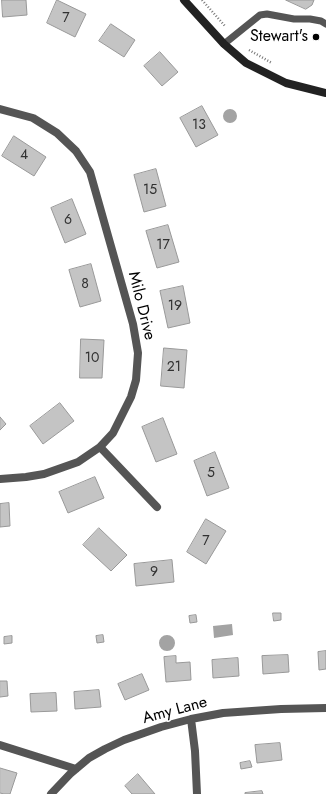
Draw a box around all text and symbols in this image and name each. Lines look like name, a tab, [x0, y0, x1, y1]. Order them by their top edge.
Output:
house number: 7	[62, 11, 70, 27]
place label: Stewart's	[250, 27, 308, 47]
marker: Stewart's	[311, 32, 321, 42]
house number: 13	[192, 118, 206, 134]
house number: 4	[20, 148, 28, 164]
house number: 15	[143, 183, 157, 199]
house number: 6	[64, 213, 72, 229]
house number: 17	[156, 238, 170, 254]
street label: Milo Drive	[123, 270, 159, 342]
house number: 8	[81, 277, 89, 293]
house number: 19	[168, 299, 182, 315]
house number: 10	[85, 351, 99, 367]
house number: 21	[167, 360, 181, 376]
house number: 5	[207, 466, 215, 482]
house number: 7	[202, 534, 210, 550]
house number: 9	[150, 565, 158, 581]
street label: Amy Lane	[140, 693, 210, 729]

